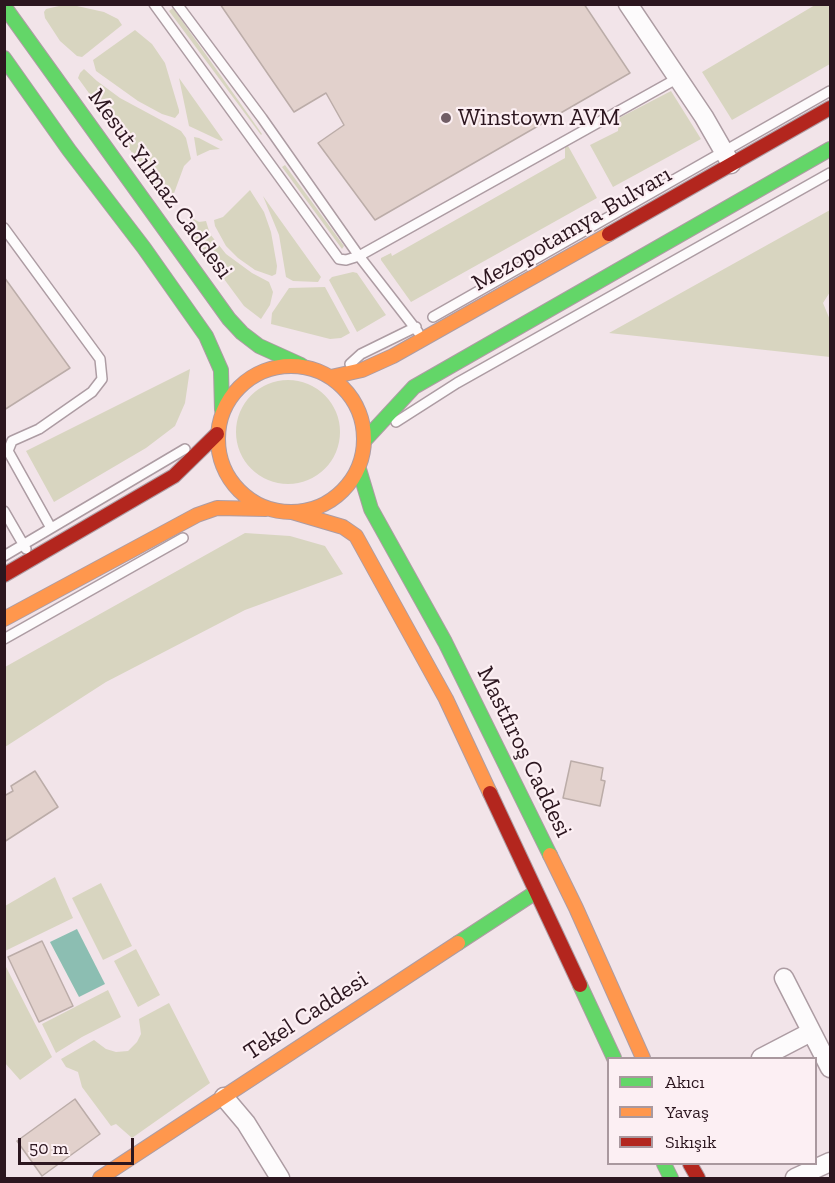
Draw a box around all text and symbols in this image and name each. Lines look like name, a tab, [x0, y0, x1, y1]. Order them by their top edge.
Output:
street label: Mesut Yılmaz Caddesi	[81, 83, 239, 285]
place label: Winstown AVM	[458, 104, 620, 132]
marker: Winstown AVM	[439, 111, 453, 125]
street label: Mezopotamya Bulvarı	[467, 160, 677, 298]
street label: Mastfıroş Caddesi	[470, 662, 578, 842]
street label: Tekel Caddesi	[239, 965, 373, 1067]
legend	[607, 1057, 817, 1165]
text: Akıcı	[665, 1071, 704, 1093]
text: Yavaş	[665, 1101, 709, 1123]
scale bar	[21, 1126, 136, 1164]
text: Sıkışık	[665, 1131, 716, 1153]
text: 50 m	[29, 1137, 68, 1159]

